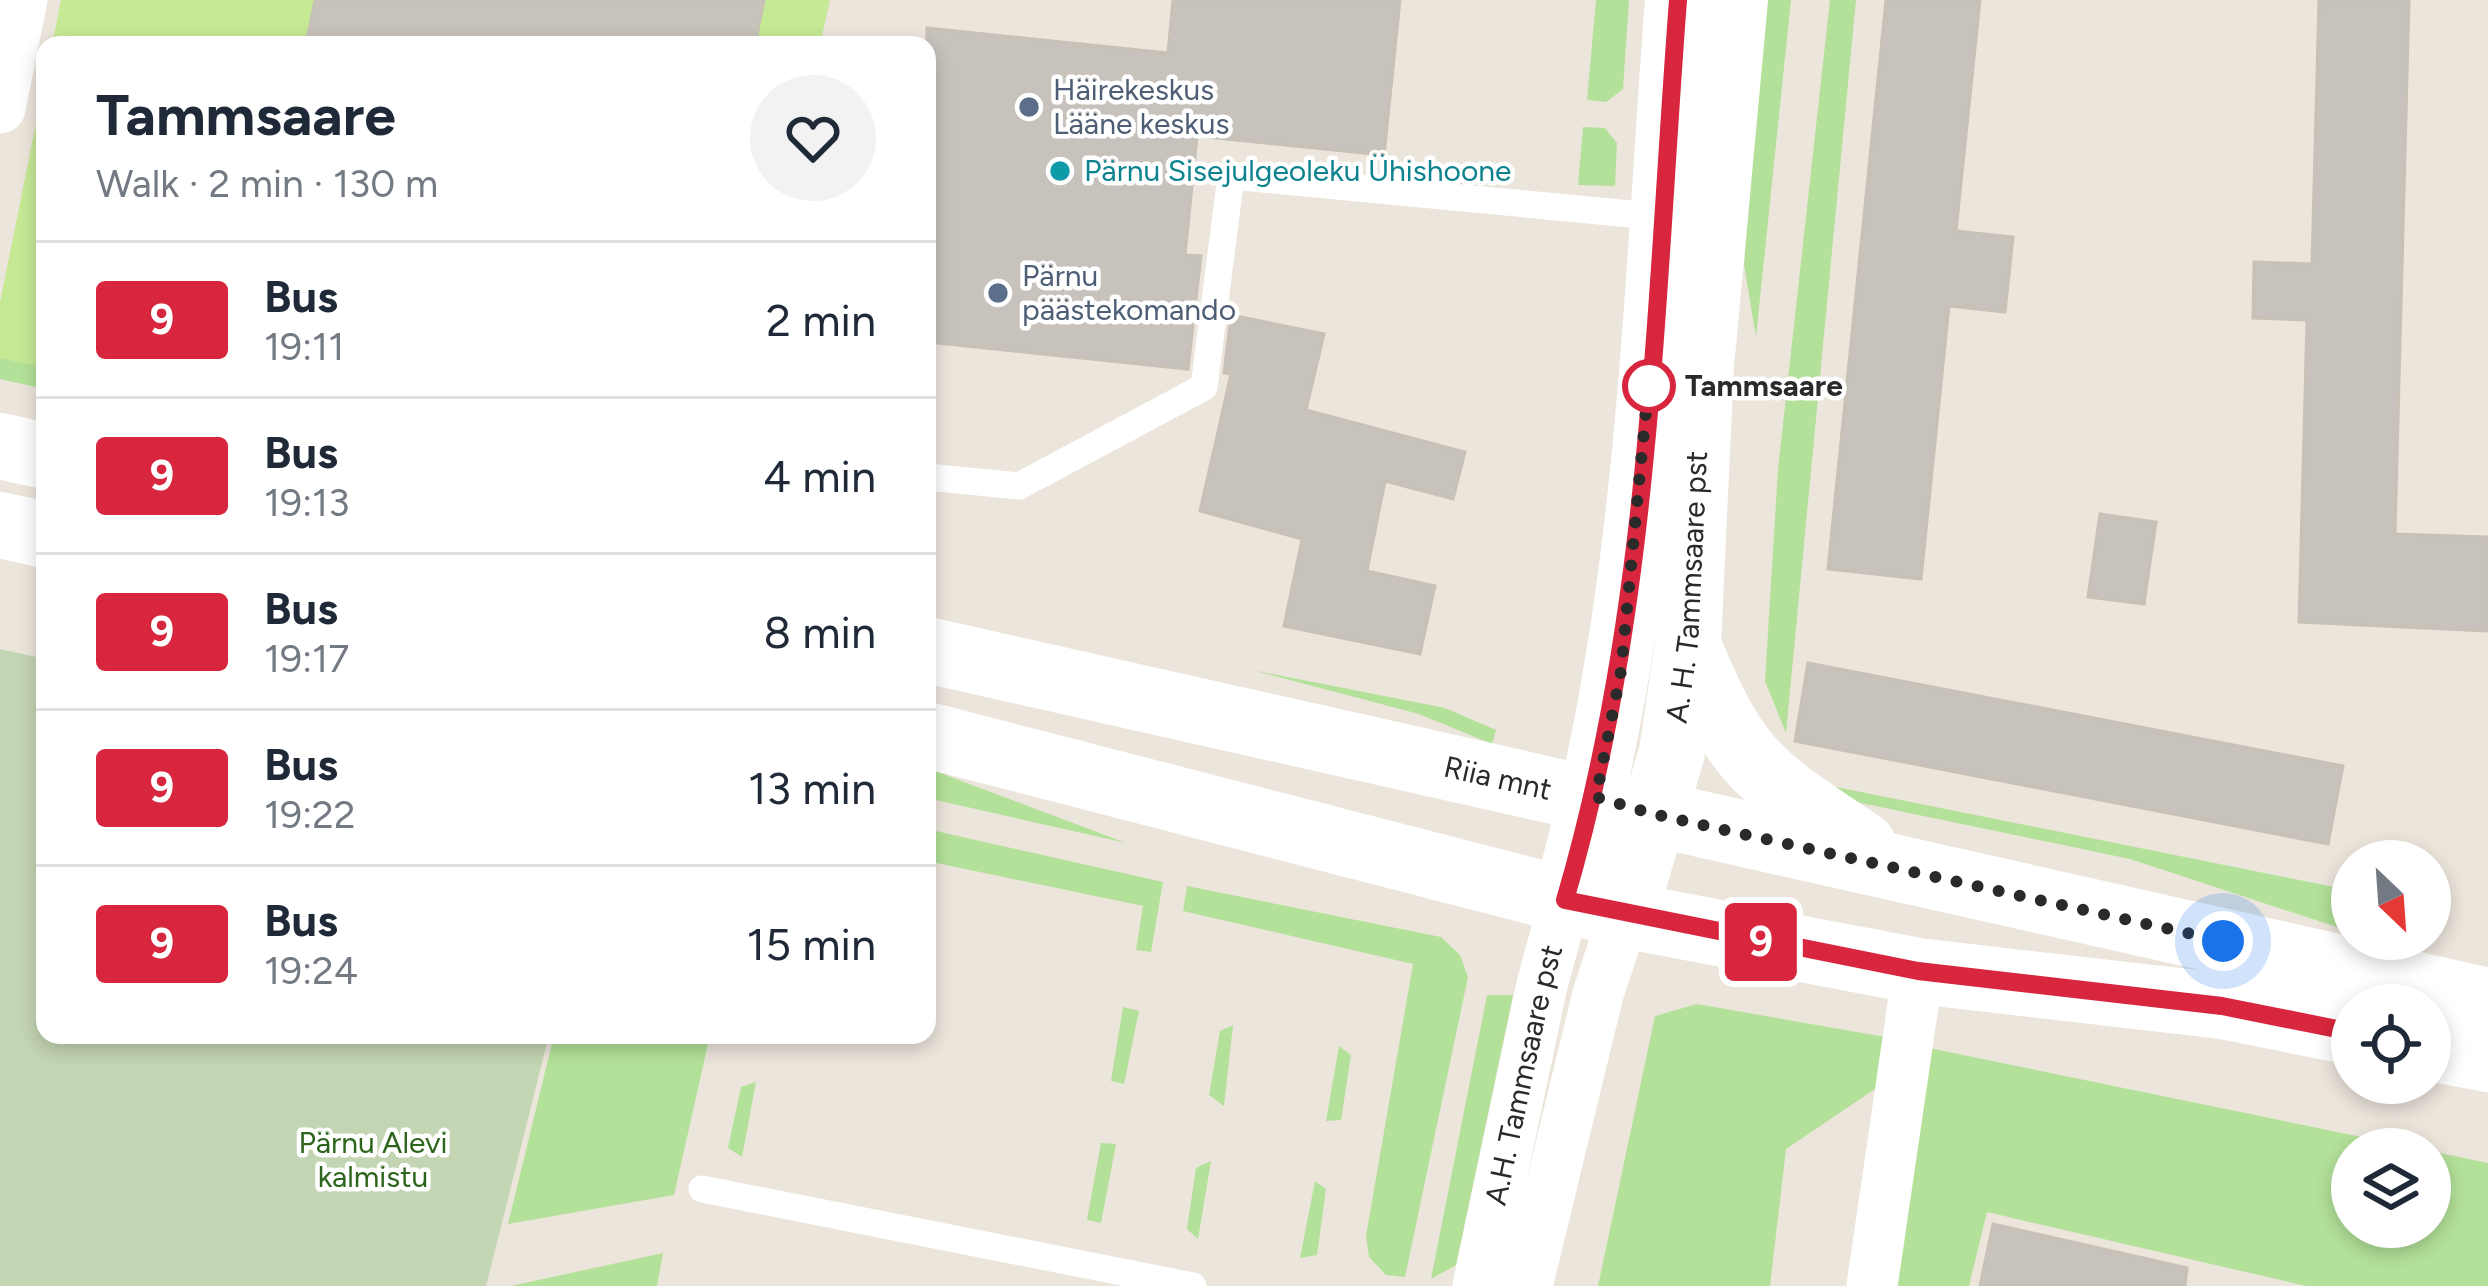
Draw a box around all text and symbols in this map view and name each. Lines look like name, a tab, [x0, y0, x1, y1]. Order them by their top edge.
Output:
place label: Häirekeskus Lääne keskus	[1053, 71, 1230, 142]
button: heart	[750, 75, 876, 201]
text: Tammsaare	[96, 81, 396, 149]
marker: Häirekeskus Lääne keskus	[1016, 94, 1042, 120]
place label: Pärnu Sisejulgeoleku Ühishoone	[1084, 152, 1511, 189]
marker: Pärnu Sisejulgeoleku Ühishoone	[1047, 158, 1073, 184]
text: Walk · 2 min · 130 m	[96, 160, 438, 207]
place label: Pärnu päästekomando	[1022, 257, 1236, 328]
text: Bus	[264, 269, 338, 323]
marker: Pärnu päästekomando	[985, 280, 1011, 306]
text: 2 min	[766, 293, 876, 347]
text: 9	[150, 294, 174, 345]
text: 19:11	[264, 323, 344, 370]
marker: Tammsaare	[1624, 361, 1674, 411]
place label: Tammsaare	[1685, 367, 1843, 404]
text: Bus	[264, 425, 338, 479]
text: 4 min	[763, 449, 876, 503]
text: 9	[150, 450, 174, 501]
street label: A. H. Tammsaare pst	[1658, 450, 1715, 725]
text: 19:13	[264, 479, 349, 526]
text: Bus	[264, 581, 338, 635]
text: 8 min	[763, 605, 876, 659]
text: 9	[150, 606, 174, 657]
text: 19:17	[264, 635, 349, 682]
text: Bus	[264, 737, 338, 791]
street label: Riia mnt	[1441, 748, 1555, 808]
text: 13 min	[748, 761, 876, 815]
text: 9	[150, 762, 174, 813]
text: 19:22	[264, 791, 356, 838]
north arrow	[2331, 840, 2451, 960]
map controls	[2331, 840, 2451, 1248]
text: Bus	[264, 893, 338, 947]
line badge: 9	[1722, 903, 1800, 981]
your location	[2193, 911, 2253, 971]
text: 9	[1749, 916, 1773, 967]
text: 15 min	[747, 917, 876, 971]
text: 9	[150, 918, 174, 969]
street label: A.H. Tammsaare pst	[1477, 940, 1570, 1208]
text: 19:24	[264, 947, 358, 994]
button: locate	[2331, 984, 2451, 1104]
park label: Pärnu Alevi kalmistu	[298, 1124, 448, 1195]
button: layers	[2331, 1128, 2451, 1248]

